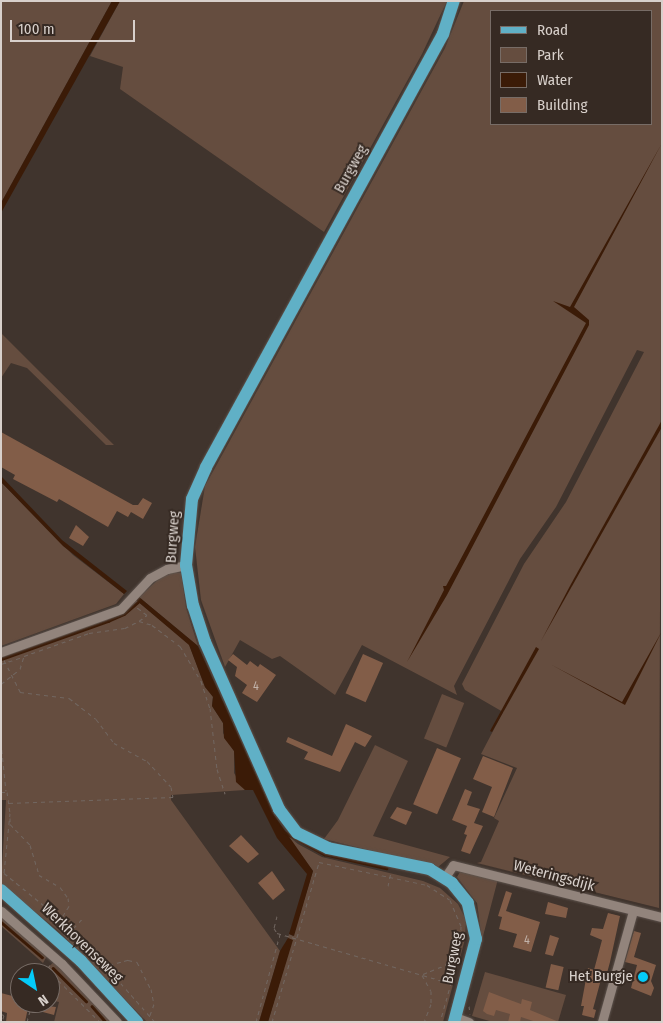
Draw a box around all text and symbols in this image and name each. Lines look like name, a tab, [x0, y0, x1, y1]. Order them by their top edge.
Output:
scale bar	[12, 10, 138, 42]
legend	[490, 10, 653, 125]
text: 100 m	[18, 20, 55, 38]
text: Road	[537, 21, 568, 39]
text: Park	[537, 46, 564, 64]
text: Water	[537, 71, 572, 89]
text: Building	[537, 96, 588, 114]
street label: Burgweg	[330, 142, 372, 196]
street label: Burgweg	[162, 510, 184, 564]
house number: 4	[253, 680, 259, 694]
street label: Weteringsdijk	[511, 857, 597, 895]
street label: Werkhovenseweg	[37, 900, 127, 986]
street label: Burgweg	[439, 931, 467, 985]
house number: 4	[524, 934, 530, 948]
north arrow	[10, 963, 60, 1013]
place label: Het Burgje	[569, 968, 633, 986]
marker: Het Burgje	[637, 971, 649, 983]
text: N	[35, 991, 51, 1009]

